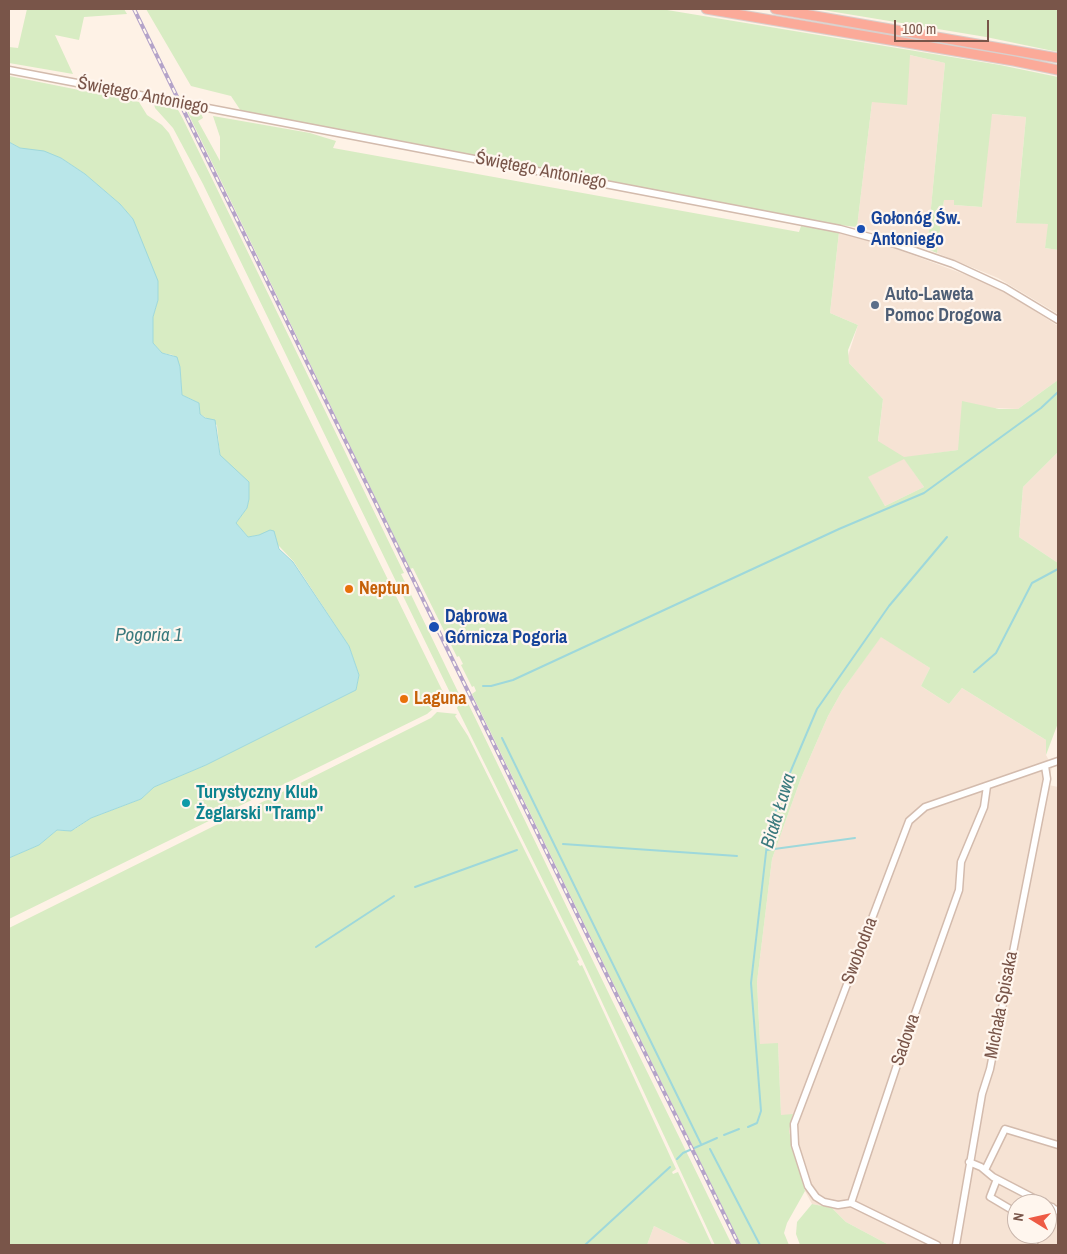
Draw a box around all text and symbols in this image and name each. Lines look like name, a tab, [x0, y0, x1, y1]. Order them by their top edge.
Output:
scale bar	[897, 10, 992, 42]
text: 100 m	[902, 18, 936, 39]
street label: Świętego Antoniego	[76, 73, 210, 119]
street label: Świętego Antoniego	[474, 148, 608, 194]
place label: Gołonóg Św. Antoniego	[871, 208, 961, 250]
marker: Gołonóg Św. Antoniego	[855, 223, 867, 235]
place label: Auto-Laweta Pomoc Drogowa	[885, 284, 1001, 326]
marker: Auto-Laweta Pomoc Drogowa	[869, 299, 881, 311]
place label: Neptun	[359, 578, 410, 600]
marker: Neptun	[343, 583, 355, 595]
place label: Dąbrowa Górnicza Pogoria	[445, 606, 567, 649]
marker: Dąbrowa Górnicza Pogoria	[427, 620, 441, 634]
water label: Pogoria 1	[115, 625, 183, 647]
place label: Laguna	[414, 688, 466, 710]
marker: Laguna	[398, 693, 410, 705]
water label: Biała Ława	[757, 771, 801, 851]
place label: Turystyczny Klub Żeglarski "Tramp"	[196, 782, 323, 824]
marker: Turystyczny Klub Żeglarski "Tramp"	[180, 797, 192, 809]
street label: Swobodna	[837, 915, 883, 987]
street label: Michała Spisaka	[981, 949, 1023, 1061]
street label: Sadowa	[887, 1011, 925, 1069]
north arrow	[1007, 1194, 1057, 1244]
text: N	[1009, 1211, 1028, 1222]

